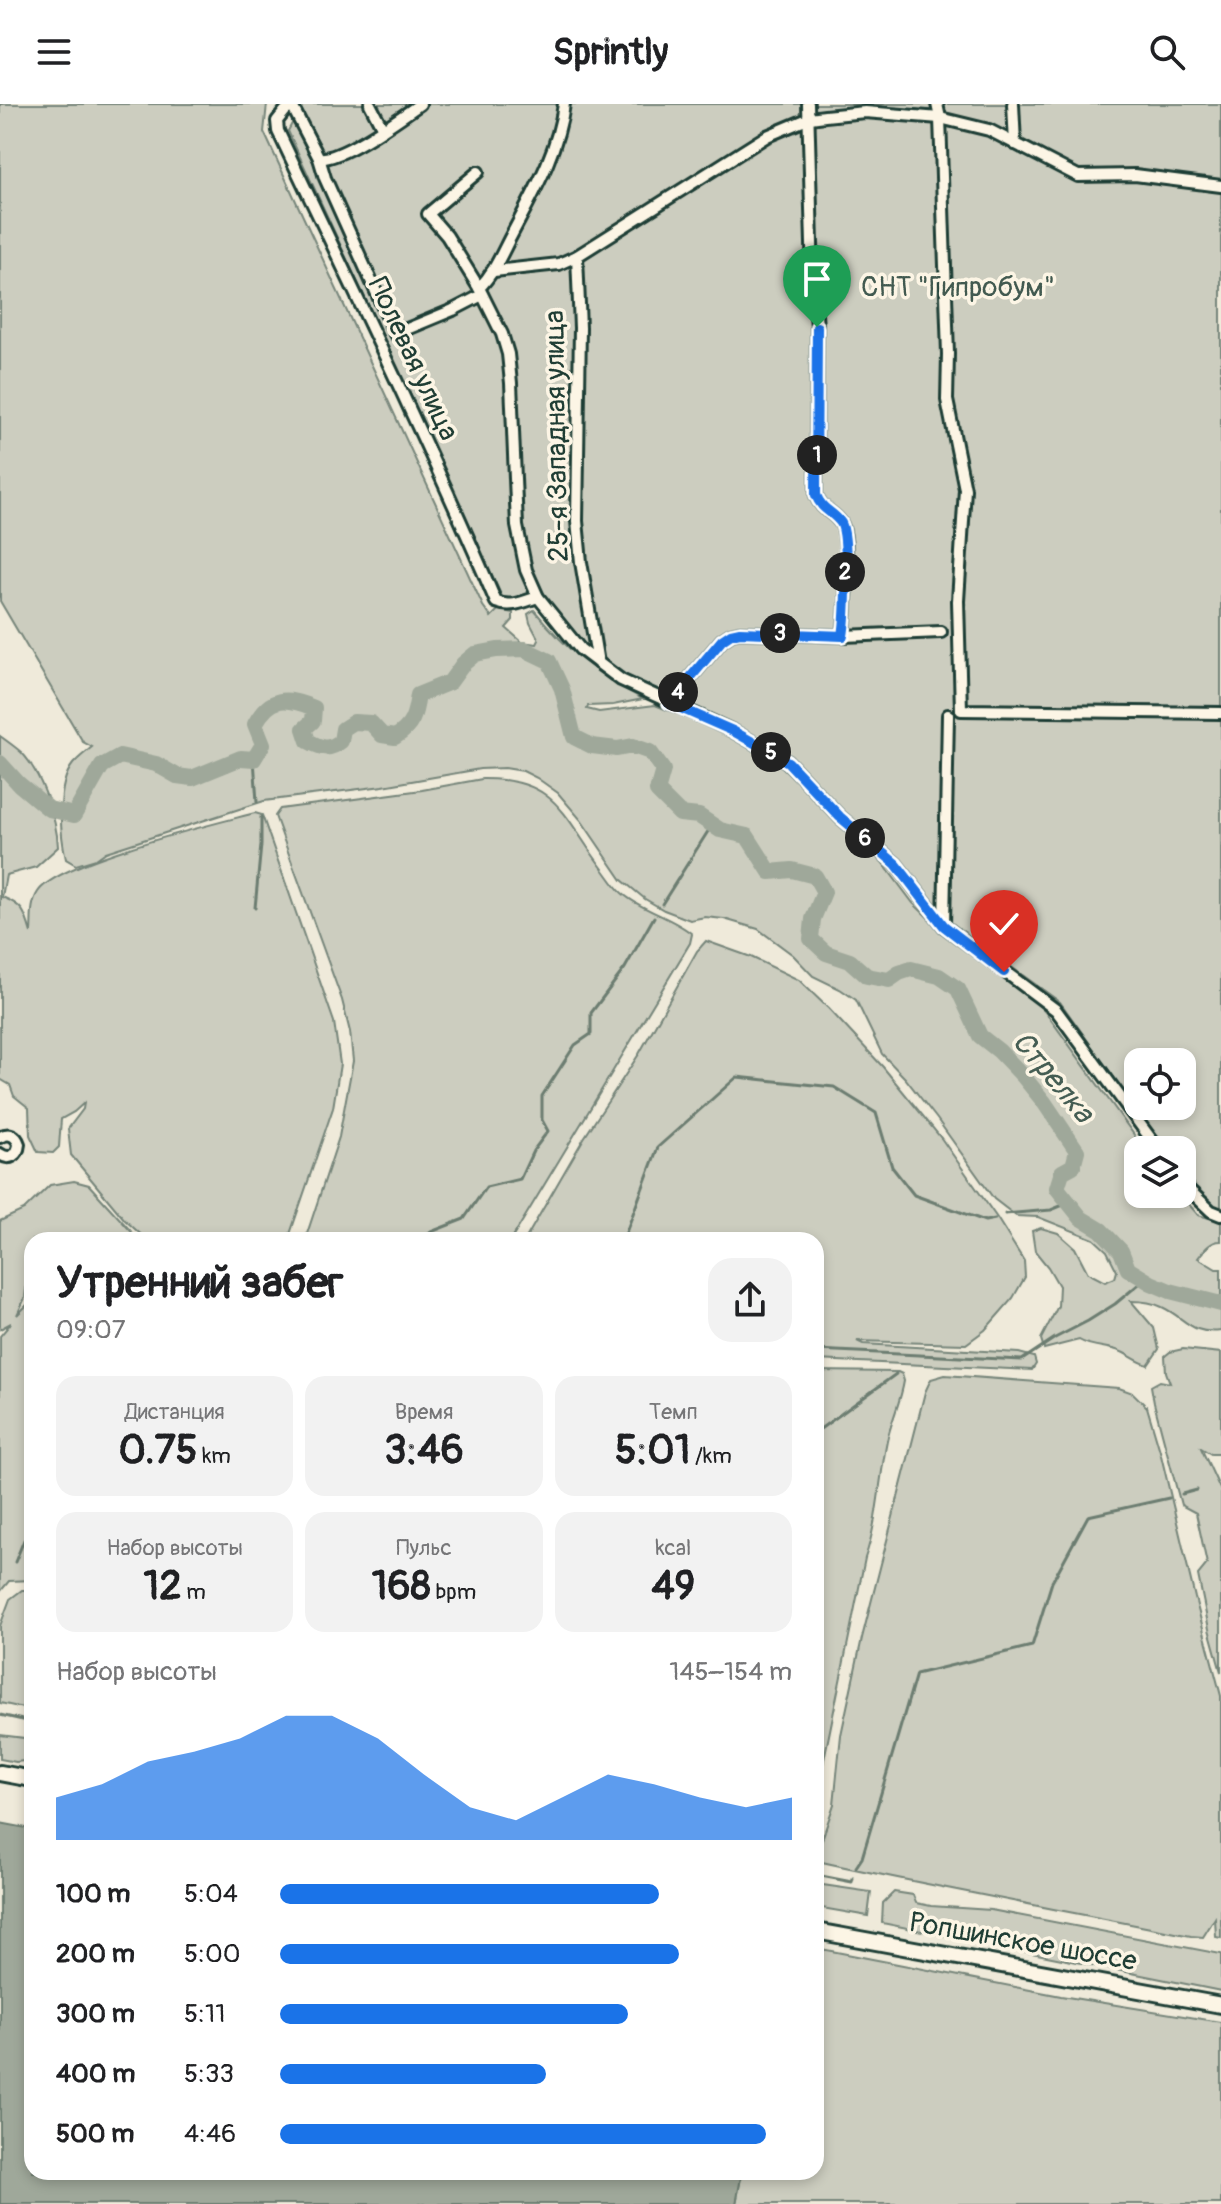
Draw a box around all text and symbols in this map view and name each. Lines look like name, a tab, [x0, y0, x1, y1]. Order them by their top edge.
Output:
icon: menu	[32, 30, 76, 74]
text: Sprintly	[553, 30, 668, 75]
icon: search	[1145, 30, 1189, 74]
pin	[783, 245, 851, 327]
icon: arrive	[795, 257, 839, 301]
park label: СНТ "Гипробум"	[861, 270, 1055, 305]
street label: Полевая улица	[360, 272, 466, 446]
street label: 25-я Западная улица	[537, 310, 577, 562]
pin: 1	[797, 435, 837, 475]
text: 1	[813, 441, 821, 469]
pin: 2	[825, 552, 865, 592]
text: 2	[839, 558, 851, 586]
pin: 3	[760, 613, 800, 653]
text: 3	[774, 619, 786, 647]
pin: 4	[658, 672, 698, 712]
text: 4	[672, 678, 684, 706]
pin: 5	[751, 732, 791, 772]
text: 5	[765, 738, 777, 766]
pin: 6	[845, 818, 885, 858]
text: 6	[859, 824, 871, 852]
pin	[970, 890, 1038, 972]
icon: check	[982, 902, 1026, 946]
water label: Стрелка	[1004, 1024, 1103, 1132]
map controls	[1124, 1048, 1196, 1208]
button: locate	[1124, 1048, 1196, 1120]
button: layers	[1124, 1136, 1196, 1208]
text: Утренний забег	[56, 1256, 343, 1311]
button: share	[708, 1258, 792, 1342]
text: 09:07	[56, 1314, 126, 1346]
text: Дистанция	[125, 1398, 225, 1426]
text: Время	[395, 1398, 453, 1426]
text: Темп	[649, 1398, 698, 1426]
text: 0.75	[118, 1426, 197, 1475]
text: 3:46	[384, 1426, 464, 1475]
text: 5:01	[615, 1426, 690, 1475]
text: km	[197, 1442, 231, 1470]
text: /km	[690, 1442, 732, 1470]
text: Набор высоты	[107, 1534, 243, 1562]
text: Пульс	[396, 1534, 452, 1562]
text: kcal	[655, 1534, 691, 1562]
text: 12	[144, 1562, 182, 1611]
text: 168	[372, 1562, 431, 1611]
text: 49	[651, 1562, 695, 1611]
text: m	[182, 1578, 206, 1606]
text: bpm	[431, 1578, 476, 1606]
text: Набор высоты	[56, 1656, 217, 1688]
text: 145–154 m	[669, 1656, 792, 1688]
text: 100 m	[56, 1878, 130, 1910]
text: 5:04	[184, 1878, 238, 1910]
street label: Ропшинское шоссе	[907, 1905, 1140, 1979]
text: 200 m	[56, 1938, 135, 1970]
text: 5:00	[184, 1938, 241, 1970]
text: 300 m	[56, 1998, 135, 2030]
text: 5:11	[184, 1998, 225, 2030]
text: 400 m	[56, 2058, 135, 2090]
text: 5:33	[184, 2058, 234, 2090]
text: 500 m	[56, 2118, 134, 2150]
text: 4:46	[184, 2118, 236, 2150]

